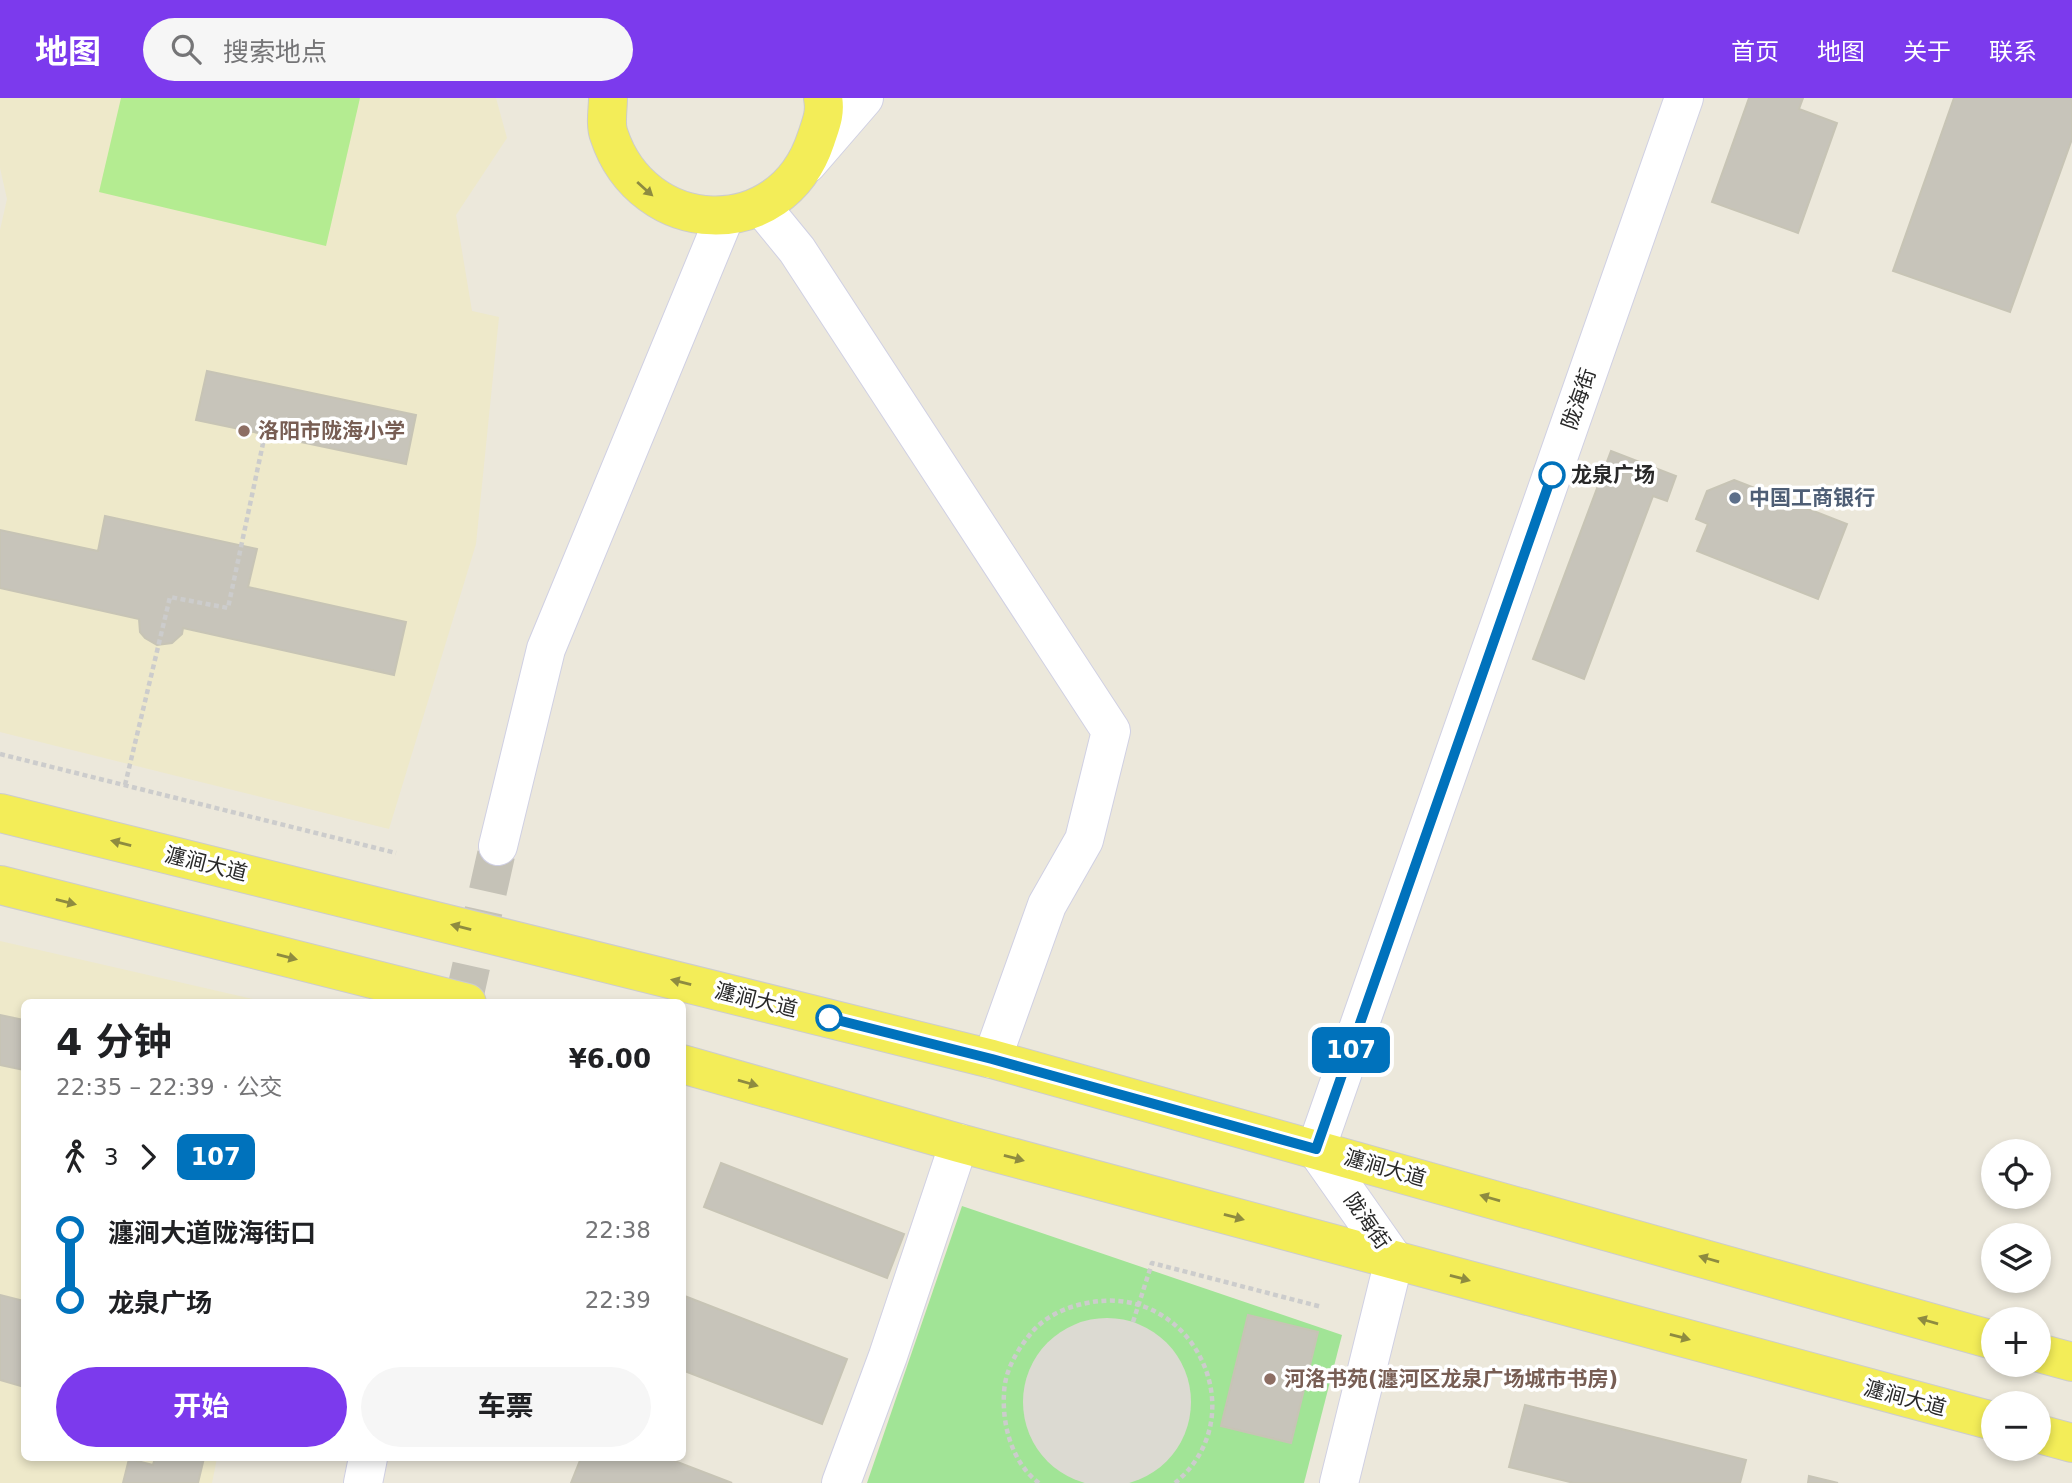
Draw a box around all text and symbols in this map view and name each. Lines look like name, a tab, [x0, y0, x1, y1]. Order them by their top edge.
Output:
search box	[143, 18, 633, 81]
icon: search	[167, 30, 205, 68]
text: 地图	[35, 32, 101, 71]
text: 搜索地点	[223, 37, 327, 67]
text: 首页	[1731, 38, 1779, 66]
text: 地图	[1817, 38, 1865, 66]
text: 关于	[1903, 38, 1951, 66]
text: 联系	[1989, 38, 2037, 66]
one-way arrow	[636, 181, 654, 197]
street label: 陇海街	[1557, 365, 1601, 433]
place label: 洛阳市陇海小学	[258, 419, 405, 443]
marker: 洛阳市陇海小学	[236, 423, 252, 439]
marker: 龙泉广场	[1539, 462, 1565, 488]
place label: 龙泉广场	[1571, 463, 1655, 487]
place label: 中国工商银行	[1749, 486, 1875, 510]
marker: 中国工商银行	[1727, 490, 1743, 506]
one-way arrow	[110, 837, 132, 848]
street label: 瀍涧大道	[162, 842, 250, 886]
one-way arrow	[55, 897, 77, 908]
one-way arrow	[450, 921, 472, 932]
one-way arrow	[276, 952, 298, 963]
one-way arrow	[670, 976, 692, 987]
street label: 瀍涧大道	[712, 978, 800, 1022]
unlabelled marker	[816, 1005, 842, 1031]
text: 4 分钟	[56, 1020, 172, 1064]
line badge: 107	[1311, 1027, 1391, 1073]
text: 107	[1326, 1036, 1376, 1064]
text: ¥6.00	[569, 1044, 651, 1074]
text: 22:35 – 22:39 · 公交	[56, 1074, 283, 1100]
one-way arrow	[737, 1078, 759, 1089]
icon: walk	[56, 1138, 94, 1176]
icon: forward	[129, 1138, 167, 1176]
map controls	[1981, 1139, 2051, 1461]
button: locate	[1981, 1139, 2051, 1209]
text: 107	[191, 1143, 241, 1171]
text: 3	[104, 1144, 119, 1170]
street label: 瀍涧大道	[1341, 1145, 1429, 1191]
one-way arrow	[1003, 1153, 1025, 1164]
street label: 陇海街	[1339, 1188, 1395, 1254]
one-way arrow	[1479, 1192, 1500, 1202]
one-way arrow	[1223, 1212, 1245, 1223]
text: 22:38	[585, 1217, 651, 1243]
text: 瀍涧大道陇海街口	[108, 1218, 316, 1248]
button: layers	[1981, 1223, 2051, 1293]
one-way arrow	[1698, 1254, 1719, 1264]
one-way arrow	[1449, 1273, 1471, 1284]
text: 22:39	[585, 1287, 651, 1313]
text: 龙泉广场	[108, 1288, 212, 1318]
button: +	[1981, 1307, 2051, 1377]
one-way arrow	[1917, 1316, 1938, 1326]
one-way arrow	[1669, 1332, 1691, 1343]
button: 开始	[56, 1367, 347, 1447]
button: 车票	[361, 1367, 651, 1447]
place label: 河洛书苑(瀍河区龙泉广场城市书房)	[1284, 1367, 1618, 1391]
marker: 河洛书苑(瀍河区龙泉广场城市书房)	[1262, 1371, 1278, 1387]
street label: 瀍涧大道	[1861, 1376, 1949, 1420]
button: −	[1981, 1391, 2051, 1461]

